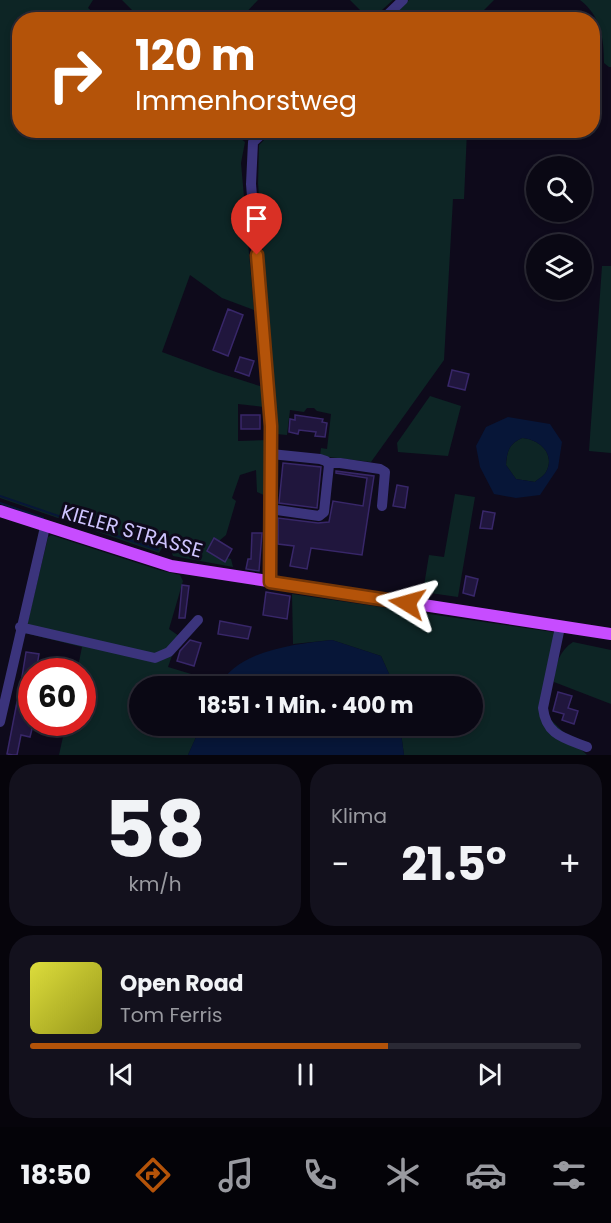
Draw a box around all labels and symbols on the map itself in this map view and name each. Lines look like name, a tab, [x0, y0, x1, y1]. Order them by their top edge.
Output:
pin	[231, 193, 282, 255]
street label: KIELER STRASSE	[58, 497, 206, 565]
position arrow	[375, 571, 439, 635]
speed limit sign: 60	[18, 658, 96, 736]

